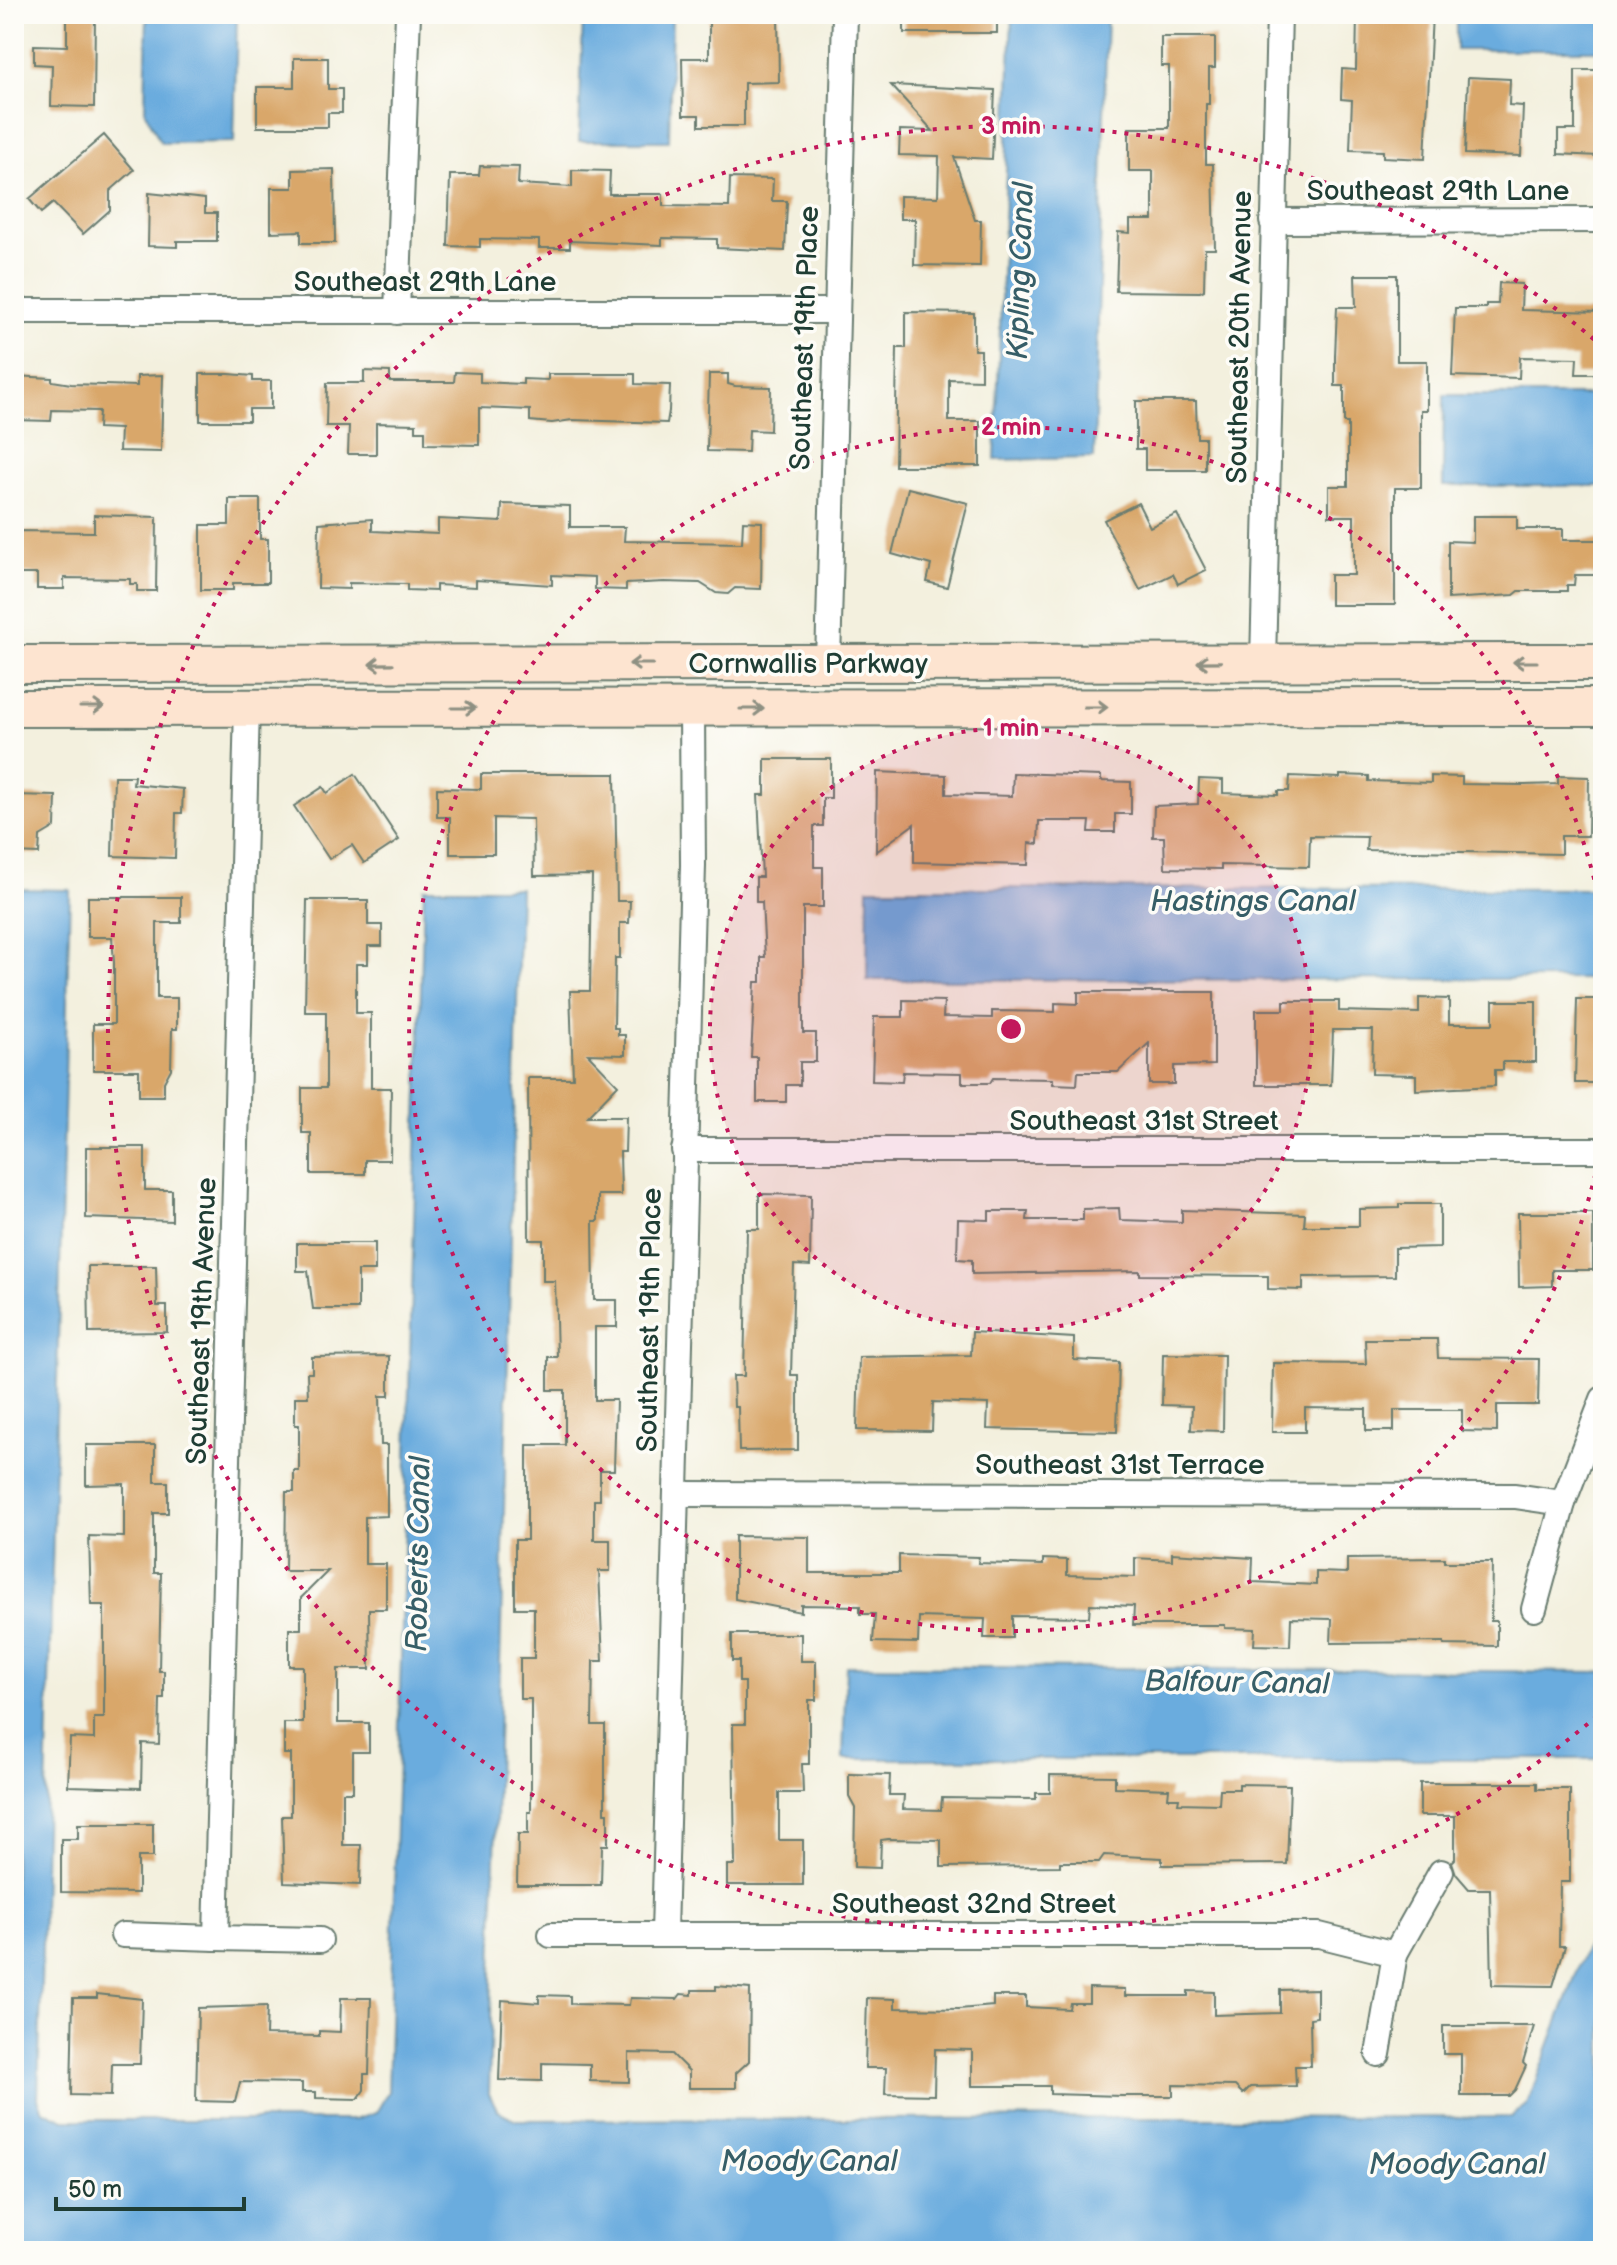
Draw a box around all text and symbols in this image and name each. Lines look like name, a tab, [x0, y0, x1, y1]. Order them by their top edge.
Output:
text: 3 min	[981, 112, 1041, 141]
street label: Southeast 29th Lane	[1307, 175, 1569, 208]
water label: Kipling Canal	[1000, 181, 1042, 360]
street label: Southeast 20th Avenue	[1221, 190, 1259, 484]
street label: Southeast 19th Place	[784, 205, 826, 471]
street label: Southeast 29th Lane	[294, 266, 556, 299]
text: 2 min	[981, 413, 1041, 442]
street label: Cornwallis Parkway	[688, 648, 928, 681]
one-way arrow	[1196, 654, 1223, 670]
one-way arrow	[1512, 654, 1539, 670]
one-way arrow	[368, 656, 395, 672]
one-way arrow	[628, 656, 655, 672]
one-way arrow	[1082, 699, 1109, 715]
one-way arrow	[78, 700, 105, 715]
one-way arrow	[450, 700, 477, 716]
one-way arrow	[738, 701, 765, 717]
text: 1 min	[983, 714, 1039, 743]
water label: Hastings Canal	[1150, 884, 1357, 920]
centre of rings	[997, 1015, 1025, 1043]
street label: Southeast 31st Street	[1009, 1105, 1279, 1138]
street label: Southeast 19th Avenue	[180, 1177, 224, 1465]
street label: Southeast 19th Place	[631, 1188, 669, 1452]
street label: Southeast 31st Terrace	[975, 1449, 1265, 1482]
water label: Roberts Canal	[399, 1455, 439, 1652]
water label: Balfour Canal	[1144, 1663, 1331, 1703]
street label: Southeast 32nd Street	[832, 1888, 1116, 1921]
water label: Moody Canal	[721, 2144, 898, 2180]
water label: Moody Canal	[1369, 2147, 1546, 2183]
scale bar	[56, 2161, 244, 2211]
text: 50 m	[68, 2175, 122, 2204]

